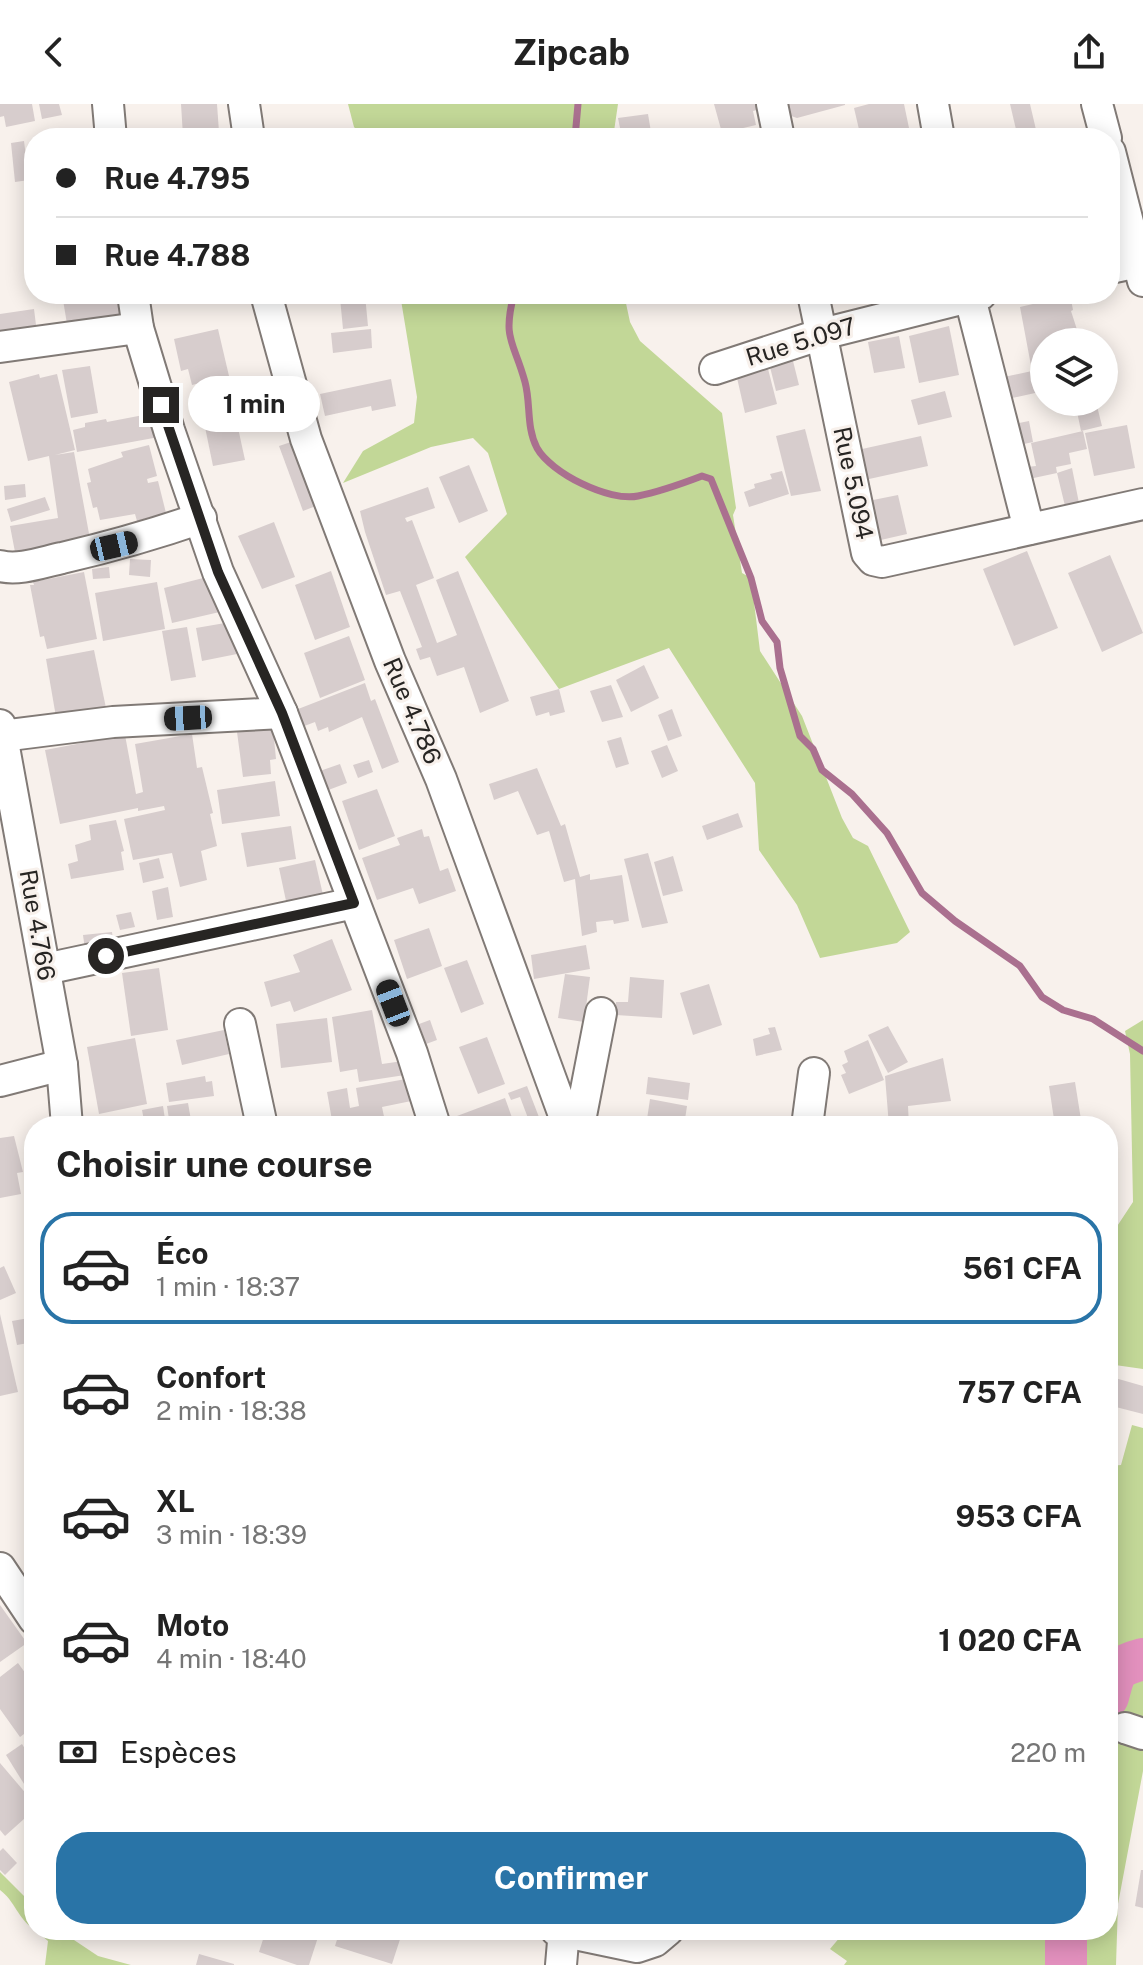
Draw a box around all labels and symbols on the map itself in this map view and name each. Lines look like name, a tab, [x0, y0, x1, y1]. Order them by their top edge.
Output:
street label: Rue 5.097	[742, 311, 859, 371]
callout: 1 min	[189, 377, 321, 433]
route end	[143, 387, 179, 423]
street label: Rue 5.094	[828, 424, 880, 542]
car	[88, 529, 140, 563]
street label: Rue 4.786	[378, 653, 448, 768]
car	[163, 705, 213, 731]
street label: Rue 4.766	[14, 867, 62, 982]
route start	[88, 938, 124, 974]
car	[373, 976, 413, 1030]

